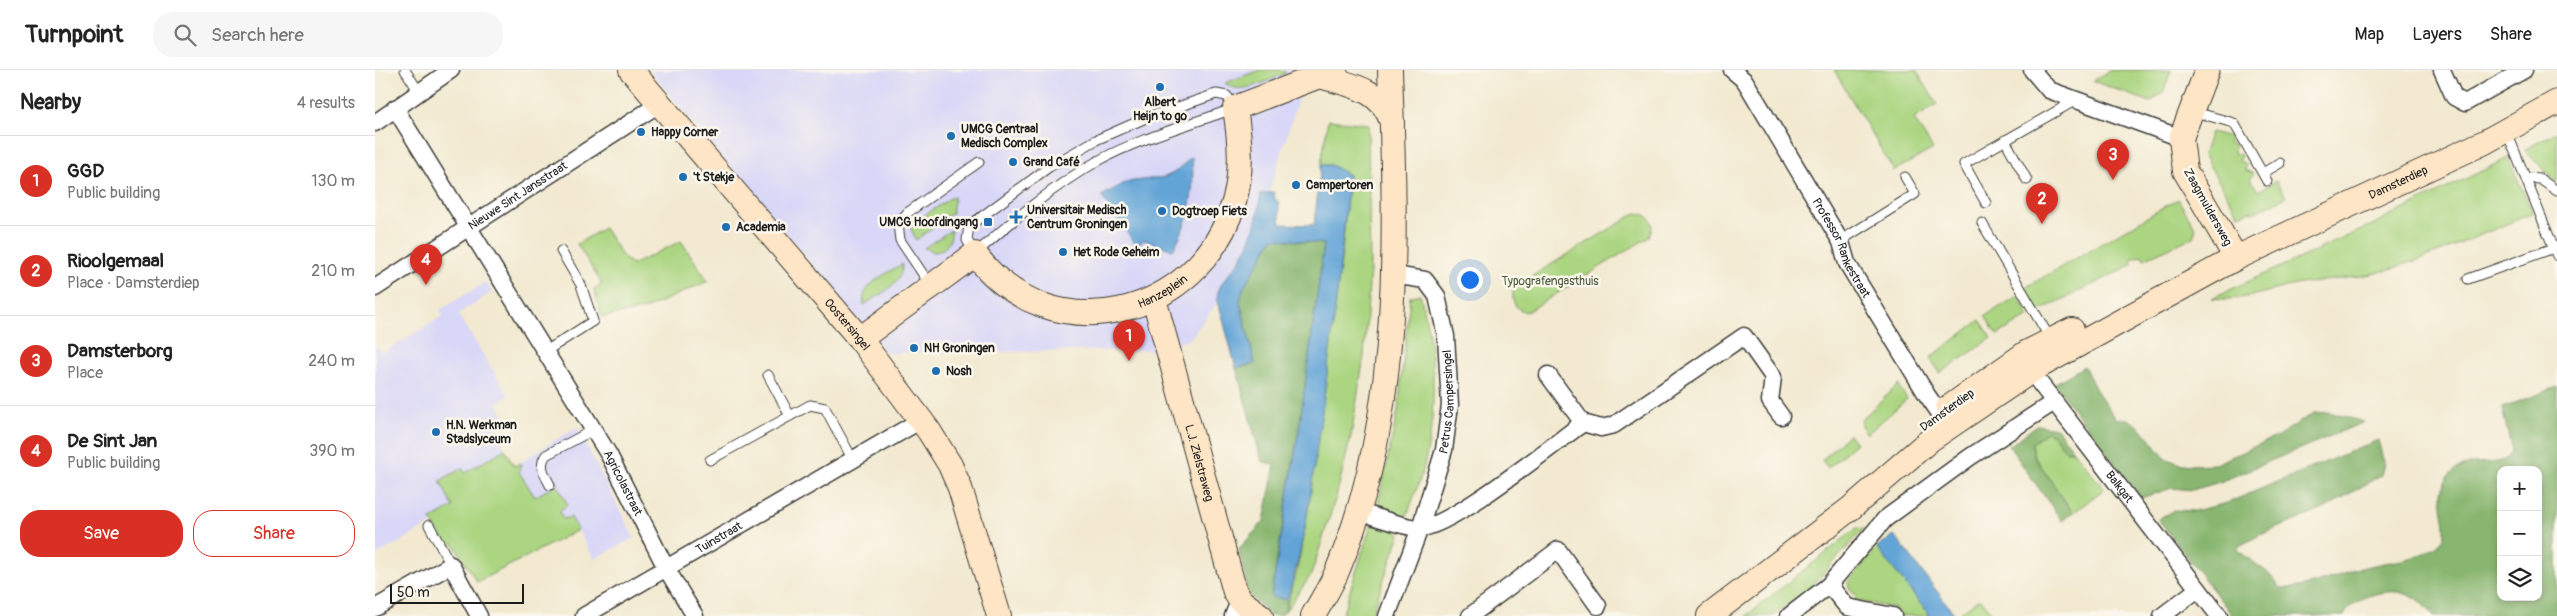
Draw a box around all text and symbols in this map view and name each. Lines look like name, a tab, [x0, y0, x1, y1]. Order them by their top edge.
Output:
search box	[153, 12, 503, 57]
text: Turnpoint	[25, 20, 123, 49]
icon: search	[171, 21, 199, 49]
text: Search here	[211, 23, 304, 47]
text: Map	[2355, 23, 2384, 46]
text: Layers	[2412, 23, 2462, 46]
text: Share	[2490, 23, 2532, 46]
marker: Albert Heijn to go	[1154, 81, 1166, 93]
text: Nearby	[20, 89, 81, 116]
text: 4 results	[297, 93, 355, 113]
place label: Albert Heijn to go	[1133, 95, 1188, 124]
place label: UMCG Centraal Medisch Complex	[961, 122, 1048, 151]
place label: Happy Corner	[651, 125, 719, 140]
marker: Happy Corner	[635, 126, 647, 138]
marker: UMCG Centraal Medisch Complex	[945, 130, 957, 142]
pin: 3	[2097, 139, 2129, 180]
place label: Grand Café	[1023, 155, 1081, 170]
marker: Grand Café	[1007, 156, 1019, 168]
street label: Nieuwe Sint Jansstraat	[466, 158, 570, 234]
text: GGD	[67, 159, 104, 183]
street label: Damsterdiep	[2366, 163, 2431, 203]
street label: Zaagmuldersweg	[2180, 166, 2235, 249]
place label: 't Stekje	[693, 170, 735, 185]
text: 1	[33, 171, 39, 191]
text: 130 m	[311, 171, 355, 191]
marker: 't Stekje	[677, 171, 689, 183]
place label: Campertoren	[1306, 178, 1374, 193]
marker: Campertoren	[1290, 179, 1302, 191]
text: Public building	[67, 183, 160, 203]
pin: 2	[2026, 183, 2058, 224]
street label: Professor Rankestraat	[1808, 195, 1873, 301]
place label: Universitair Medisch Centrum Groningen	[1027, 203, 1127, 232]
place label: Dogtroep Fiets	[1172, 204, 1248, 219]
marker: Dogtroep Fiets	[1156, 205, 1168, 217]
marker: Universitair Medisch Centrum Groningen	[1009, 210, 1023, 224]
place label: UMCG Hoofdingang	[879, 215, 978, 230]
marker: UMCG Hoofdingang	[982, 216, 994, 228]
place label: Academia	[736, 220, 786, 235]
marker: Academia	[720, 221, 732, 233]
pin: 4	[410, 244, 442, 285]
place label: Het Rode Geheim	[1073, 245, 1160, 260]
marker: Het Rode Geheim	[1057, 246, 1069, 258]
text: Rioolgemaal	[67, 249, 164, 273]
text: 2	[32, 261, 40, 281]
text: 210 m	[311, 261, 355, 281]
your location	[1457, 267, 1483, 293]
street label: Hanzeplein	[1136, 272, 1191, 312]
text: Place · Damsterdiep	[67, 273, 200, 293]
park label: Typografengasthuis	[1501, 274, 1599, 289]
street label: Oostersingel	[821, 296, 873, 354]
pin: 1	[1113, 320, 1145, 361]
text: Damsterborg	[67, 339, 173, 363]
place label: NH Groningen	[924, 341, 995, 356]
marker: NH Groningen	[908, 342, 920, 354]
street label: Petrus Campersingel	[1436, 349, 1458, 456]
text: 3	[32, 351, 40, 371]
text: 240 m	[308, 351, 355, 371]
text: Place	[67, 363, 103, 383]
place label: Nosh	[946, 364, 972, 379]
marker: Nosh	[930, 365, 942, 377]
street label: Damsterdiep	[1917, 386, 1978, 435]
place label: H.N. Werkman Stadslyceum	[446, 418, 517, 447]
street label: L.J. Zielstraweg	[1181, 423, 1217, 503]
marker: H.N. Werkman Stadslyceum	[430, 426, 442, 438]
text: De Sint Jan	[67, 429, 157, 453]
text: 4	[31, 441, 41, 461]
text: 390 m	[309, 441, 355, 461]
street label: Agricolastraat	[600, 448, 646, 519]
text: Public building	[67, 453, 160, 473]
map controls	[2497, 466, 2542, 601]
button: +	[2497, 466, 2542, 511]
street label: Balkgat	[2102, 468, 2136, 506]
button: Save	[20, 510, 183, 557]
button: Share	[193, 510, 355, 557]
button: −	[2497, 511, 2542, 556]
street label: Tuinstraat	[693, 519, 745, 557]
button: layers	[2497, 556, 2542, 601]
scale bar	[390, 581, 524, 604]
text: 50 m	[397, 584, 430, 601]

